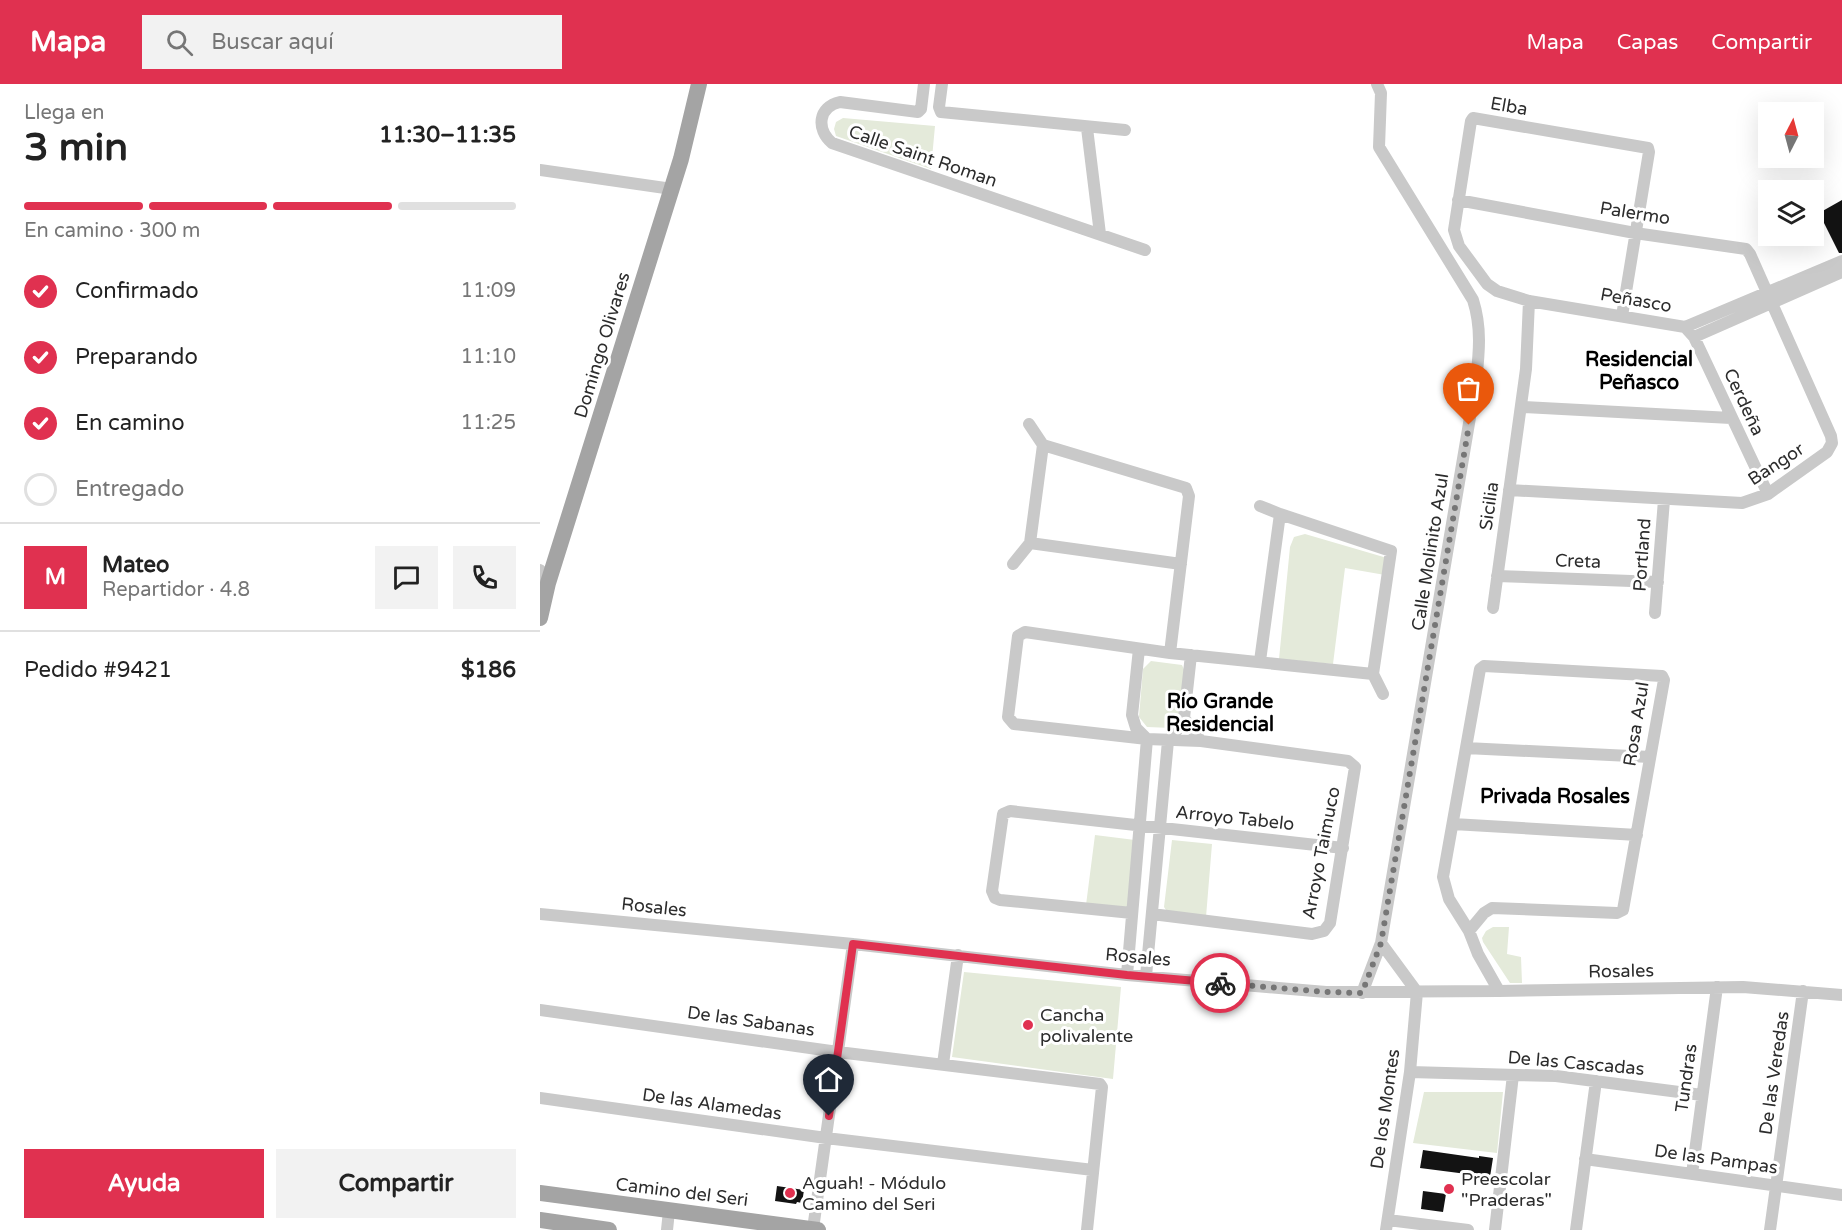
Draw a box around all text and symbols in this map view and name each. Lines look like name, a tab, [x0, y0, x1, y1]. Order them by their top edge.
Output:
search box	[142, 15, 562, 69]
text: Mapa	[30, 25, 106, 59]
icon: search	[163, 26, 196, 59]
text: Buscar aquí	[211, 29, 334, 55]
text: Mapa	[1527, 30, 1584, 55]
text: Capas	[1617, 30, 1678, 55]
text: Compartir	[1711, 30, 1812, 55]
street label: Elba	[1489, 92, 1529, 120]
text: Llega en	[24, 101, 104, 125]
north arrow	[1758, 102, 1824, 168]
map controls	[1758, 102, 1824, 246]
street label: Calle Saint Roman	[846, 120, 1000, 192]
text: 11:30–11:35	[379, 122, 516, 148]
text: 3 min	[24, 124, 128, 171]
button: layers	[1758, 180, 1824, 246]
street label: Palermo	[1598, 197, 1672, 229]
text: En camino · 300 m	[24, 219, 200, 243]
street label: Domingo Olivares	[569, 269, 635, 421]
icon: check	[24, 275, 57, 308]
text: Confirmado	[75, 278, 199, 304]
text: 11:09	[461, 279, 516, 303]
street label: Peñasco	[1599, 283, 1674, 317]
icon: check	[24, 341, 57, 374]
text: Preparando	[75, 344, 198, 370]
text: 11:10	[461, 345, 516, 369]
district label: Residencial Peñasco	[1585, 348, 1693, 395]
pin	[1443, 363, 1494, 425]
street label: Cerdeña	[1719, 365, 1769, 439]
icon: bag	[1452, 372, 1485, 405]
icon: check	[24, 407, 57, 440]
text: En camino	[75, 410, 185, 436]
text: 11:25	[461, 411, 516, 435]
street label: Bangor	[1744, 438, 1808, 490]
street label: Calle Molinito Azul	[1407, 472, 1453, 632]
text: Entregado	[75, 476, 184, 502]
street label: Sicilia	[1475, 480, 1503, 532]
street label: Portland	[1628, 518, 1656, 592]
button: chat	[375, 546, 438, 609]
button: phone	[453, 546, 516, 609]
street label: Creta	[1555, 549, 1601, 573]
text: Mateo	[102, 552, 169, 578]
text: M	[45, 564, 66, 590]
text: Repartidor · 4.8	[102, 578, 250, 602]
text: Pedido #9421	[24, 657, 172, 683]
text: $186	[461, 657, 516, 683]
street label: Rosa Azul	[1618, 680, 1654, 768]
district label: Río Grande Residencial	[1166, 690, 1274, 737]
street label: Arroyo Taimuco	[1297, 785, 1345, 921]
district label: Privada Rosales	[1480, 785, 1630, 809]
street label: Arroyo Tabelo	[1174, 801, 1296, 835]
street label: Rosales	[620, 893, 688, 921]
street label: Rosales	[1104, 943, 1172, 971]
courier	[1190, 953, 1250, 1013]
street label: Rosales	[1588, 959, 1654, 983]
icon: bike	[1204, 967, 1237, 1000]
street label: De las Sabanas	[686, 1001, 816, 1041]
place label: Cancha polivalente	[1040, 1004, 1133, 1047]
street label: De las Veredas	[1754, 1010, 1794, 1136]
marker: Cancha polivalente	[1021, 1018, 1035, 1032]
street label: Tundras	[1670, 1042, 1702, 1114]
street label: De las Cascadas	[1507, 1046, 1645, 1080]
street label: De los Montes	[1366, 1047, 1404, 1171]
pin	[803, 1054, 854, 1116]
icon: home	[812, 1063, 845, 1096]
street label: De las Alamedas	[641, 1083, 783, 1125]
street label: De las Pampas	[1653, 1139, 1779, 1179]
button: Ayuda	[24, 1149, 264, 1218]
button: Compartir	[276, 1149, 516, 1218]
place label: Preescolar "Praderas"	[1461, 1168, 1552, 1211]
place label: Aguah! - Módulo Camino del Seri	[802, 1172, 946, 1215]
street label: Camino del Seri	[614, 1173, 750, 1211]
marker: Preescolar "Praderas"	[1442, 1182, 1456, 1196]
marker: Aguah! - Módulo Camino del Seri	[783, 1186, 797, 1200]

